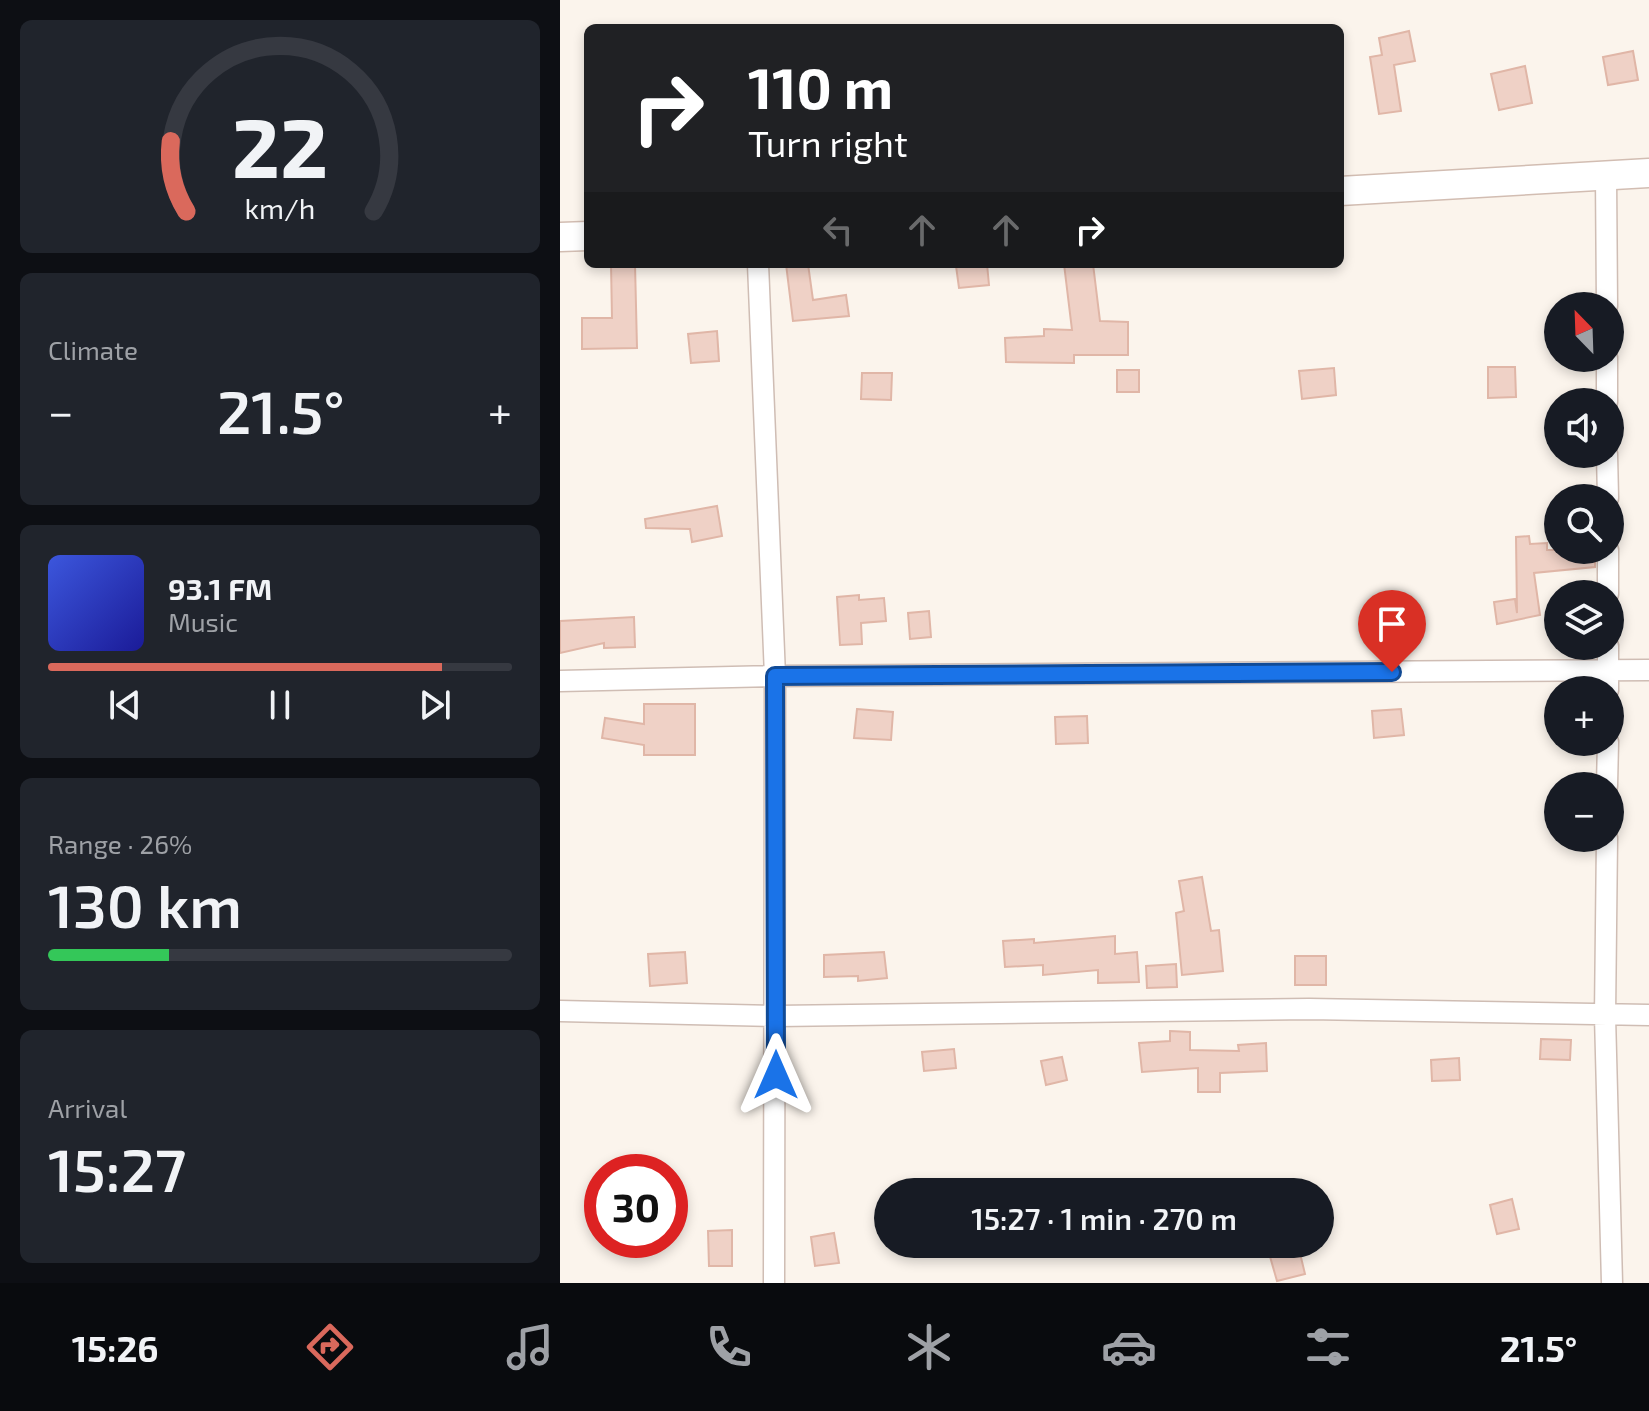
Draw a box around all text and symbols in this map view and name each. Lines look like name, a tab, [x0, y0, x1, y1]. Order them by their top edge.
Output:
text: 110 m	[748, 53, 893, 120]
icon: right	[616, 56, 720, 160]
text: 22	[232, 95, 328, 195]
text: Turn right	[748, 121, 908, 164]
text: km/h	[245, 190, 315, 225]
icon: left	[816, 208, 860, 252]
icon: ahead	[900, 208, 944, 252]
icon: ahead	[984, 208, 1028, 252]
icon: right	[1068, 208, 1112, 252]
north arrow	[1544, 292, 1624, 372]
map controls	[1544, 292, 1624, 852]
text: Climate	[48, 334, 138, 365]
text: 21.5°	[217, 374, 345, 446]
text: −	[48, 384, 74, 437]
text: +	[488, 384, 512, 437]
button: sound	[1544, 388, 1624, 468]
button: search	[1544, 484, 1624, 564]
text: 93.1 FM	[168, 570, 272, 606]
button: layers	[1544, 580, 1624, 660]
pin	[1358, 590, 1426, 672]
icon: arrive	[1370, 602, 1414, 646]
text: Music	[168, 606, 238, 637]
button: +	[1544, 676, 1624, 756]
icon: previous	[103, 683, 147, 727]
icon: pause	[258, 683, 302, 727]
icon: next	[413, 683, 457, 727]
button: −	[1544, 772, 1624, 852]
text: Range · 26%	[48, 828, 192, 859]
text: 130 km	[48, 868, 242, 940]
position arrow	[734, 1033, 818, 1117]
text: Arrival	[48, 1092, 127, 1123]
text: 15:27	[48, 1132, 186, 1204]
speed limit sign: 30	[584, 1154, 688, 1258]
text: 15:27 · 1 min · 270 m	[971, 1200, 1237, 1236]
icon: directions	[302, 1319, 358, 1375]
icon: music	[502, 1319, 558, 1375]
icon: phone	[701, 1319, 757, 1375]
icon: climate	[901, 1319, 957, 1375]
icon: car	[1101, 1319, 1157, 1375]
icon: filters	[1300, 1319, 1356, 1375]
text: 15:26	[72, 1326, 159, 1369]
text: 21.5°	[1500, 1326, 1577, 1369]

